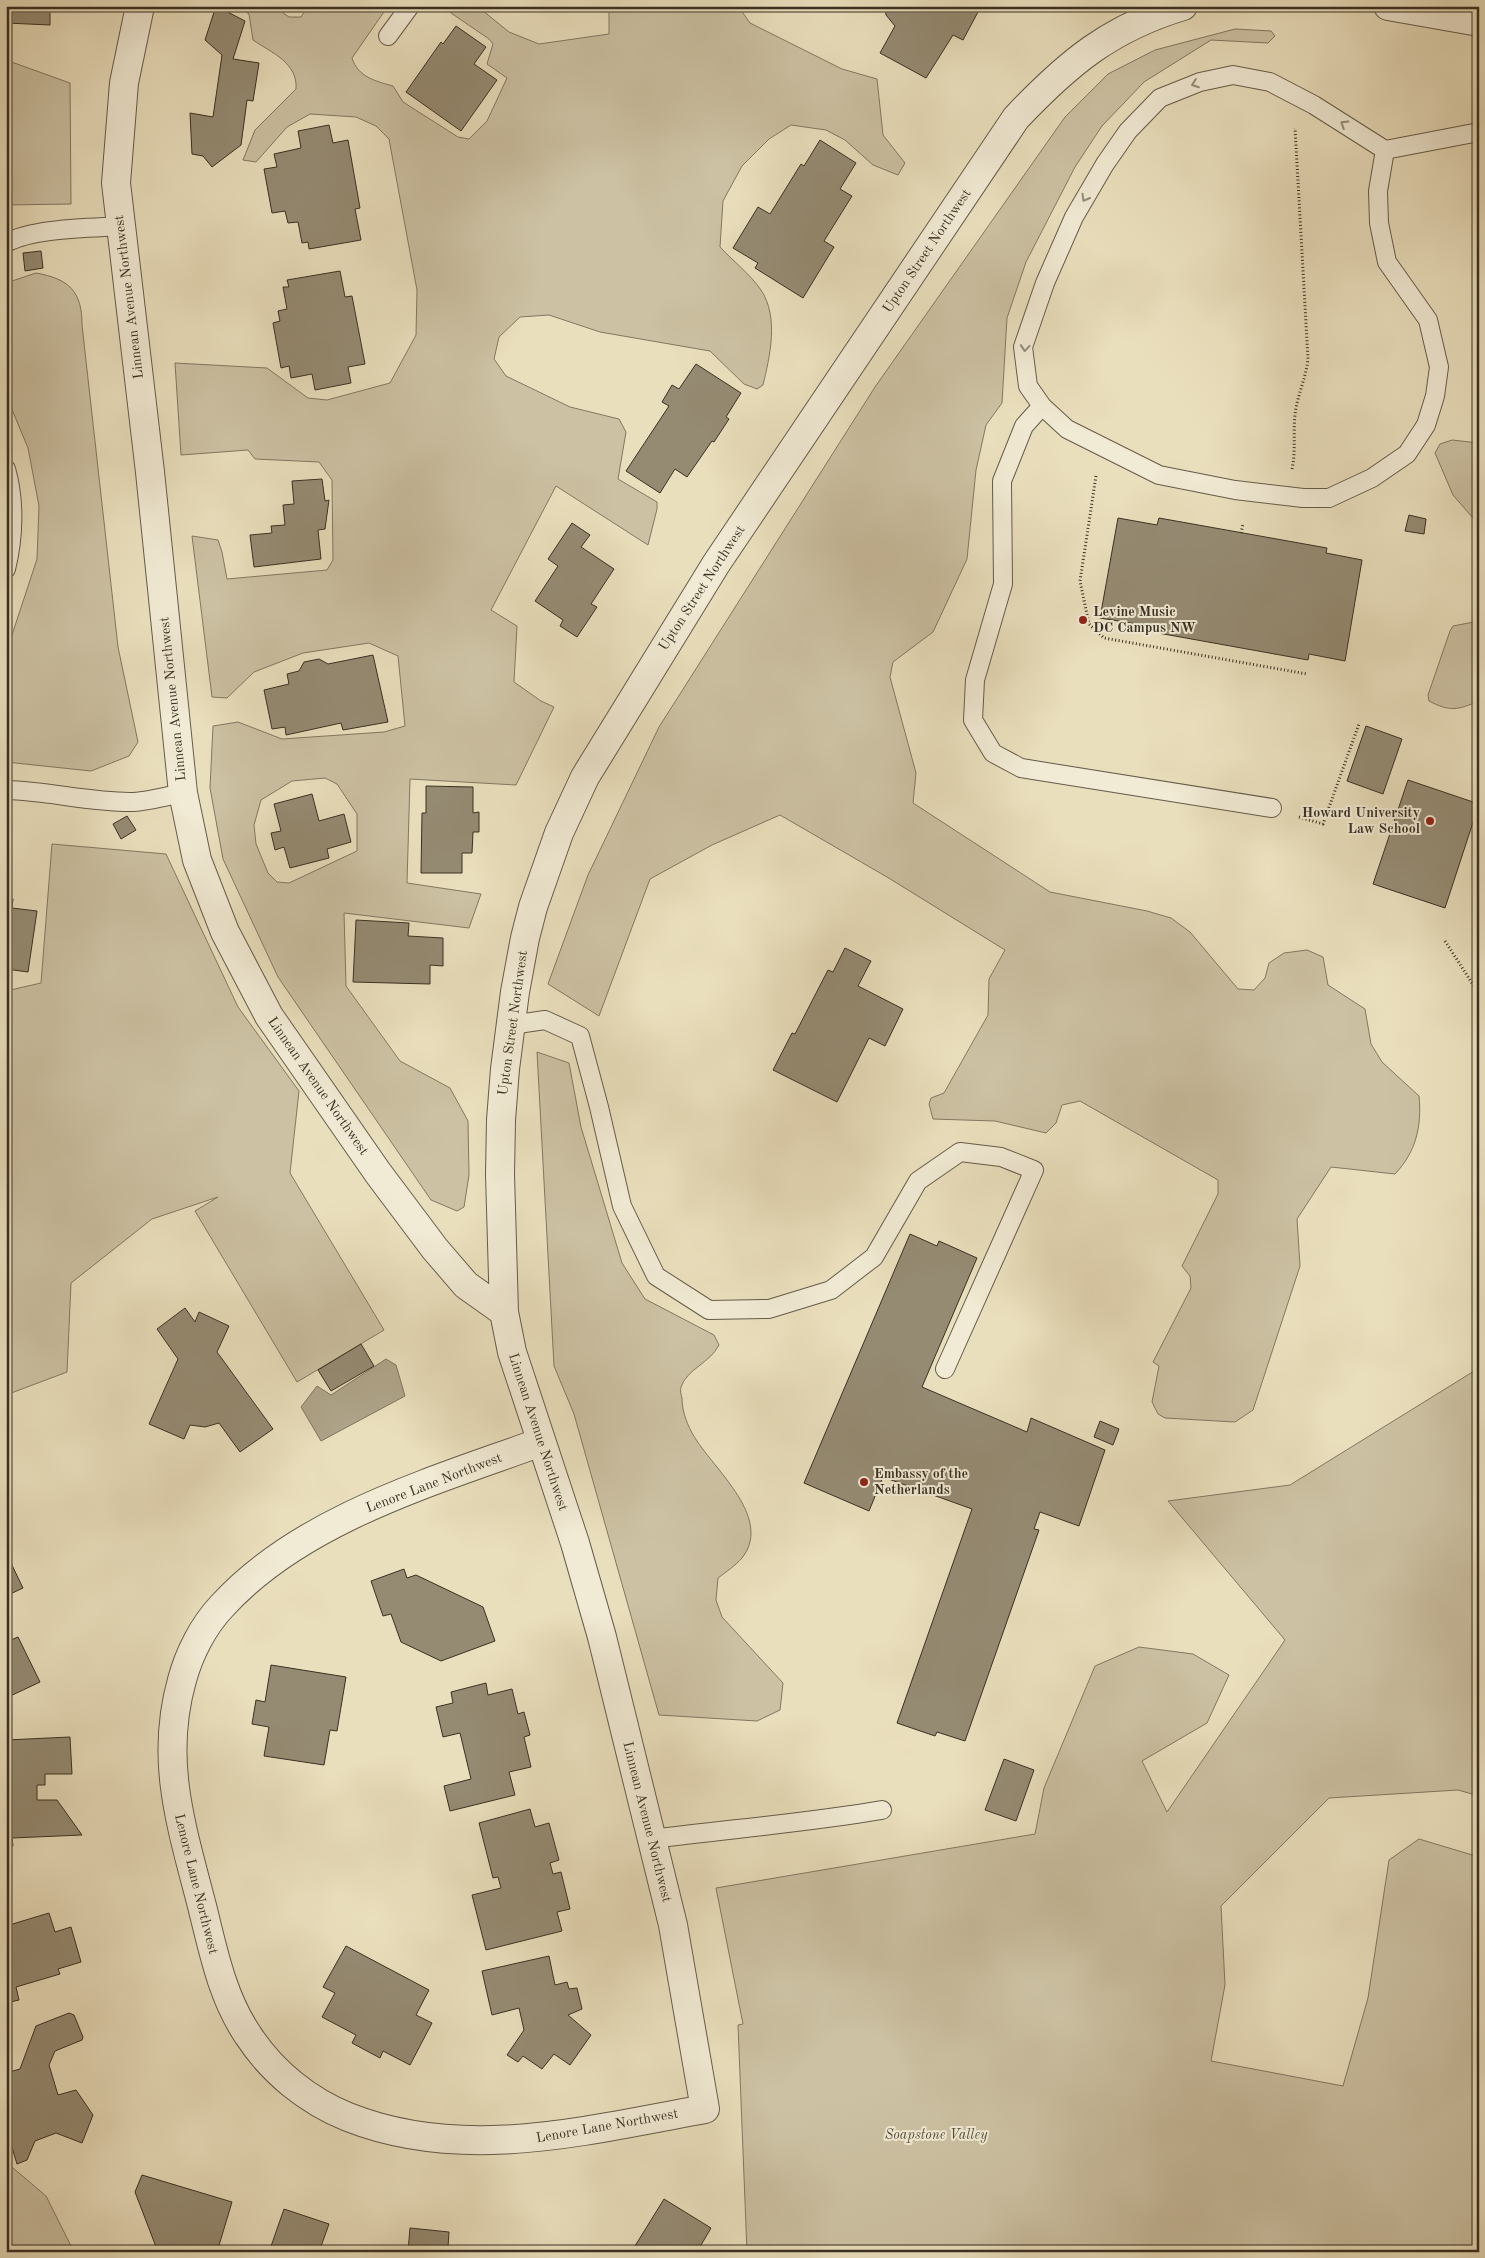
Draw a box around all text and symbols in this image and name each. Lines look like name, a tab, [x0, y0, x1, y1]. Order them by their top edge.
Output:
one-way arrow	[1191, 78, 1200, 88]
one-way arrow	[1341, 120, 1350, 130]
street label: Upton Street Northwest	[880, 186, 974, 315]
one-way arrow	[1082, 192, 1092, 201]
street label: Linnean Avenue Northwest	[112, 214, 146, 380]
one-way arrow	[1020, 344, 1031, 352]
street label: Upton Street Northwest	[656, 523, 748, 653]
place label: Levine Music DC Campus NW	[1093, 605, 1196, 635]
marker: Levine Music DC Campus NW	[1077, 614, 1089, 626]
street label: Linnean Avenue Northwest	[157, 616, 189, 782]
place label: Howard University Law School	[1302, 806, 1420, 836]
marker: Howard University Law School	[1424, 815, 1436, 827]
street label: Upton Street Northwest	[496, 950, 530, 1096]
street label: Linnean Avenue Northwest	[265, 1014, 371, 1158]
street label: Linnean Avenue Northwest	[506, 1351, 570, 1513]
street label: Lenore Lane Northwest	[364, 1451, 504, 1515]
place label: Embassy of the Netherlands	[874, 1467, 968, 1497]
marker: Embassy of the Netherlands	[858, 1476, 870, 1488]
street label: Linnean Avenue Northwest	[620, 1740, 674, 1904]
street label: Lenore Lane Northwest	[172, 1812, 220, 1956]
street label: Lenore Lane Northwest	[535, 2107, 679, 2145]
park label: Soapstone Valley	[885, 2128, 988, 2143]

